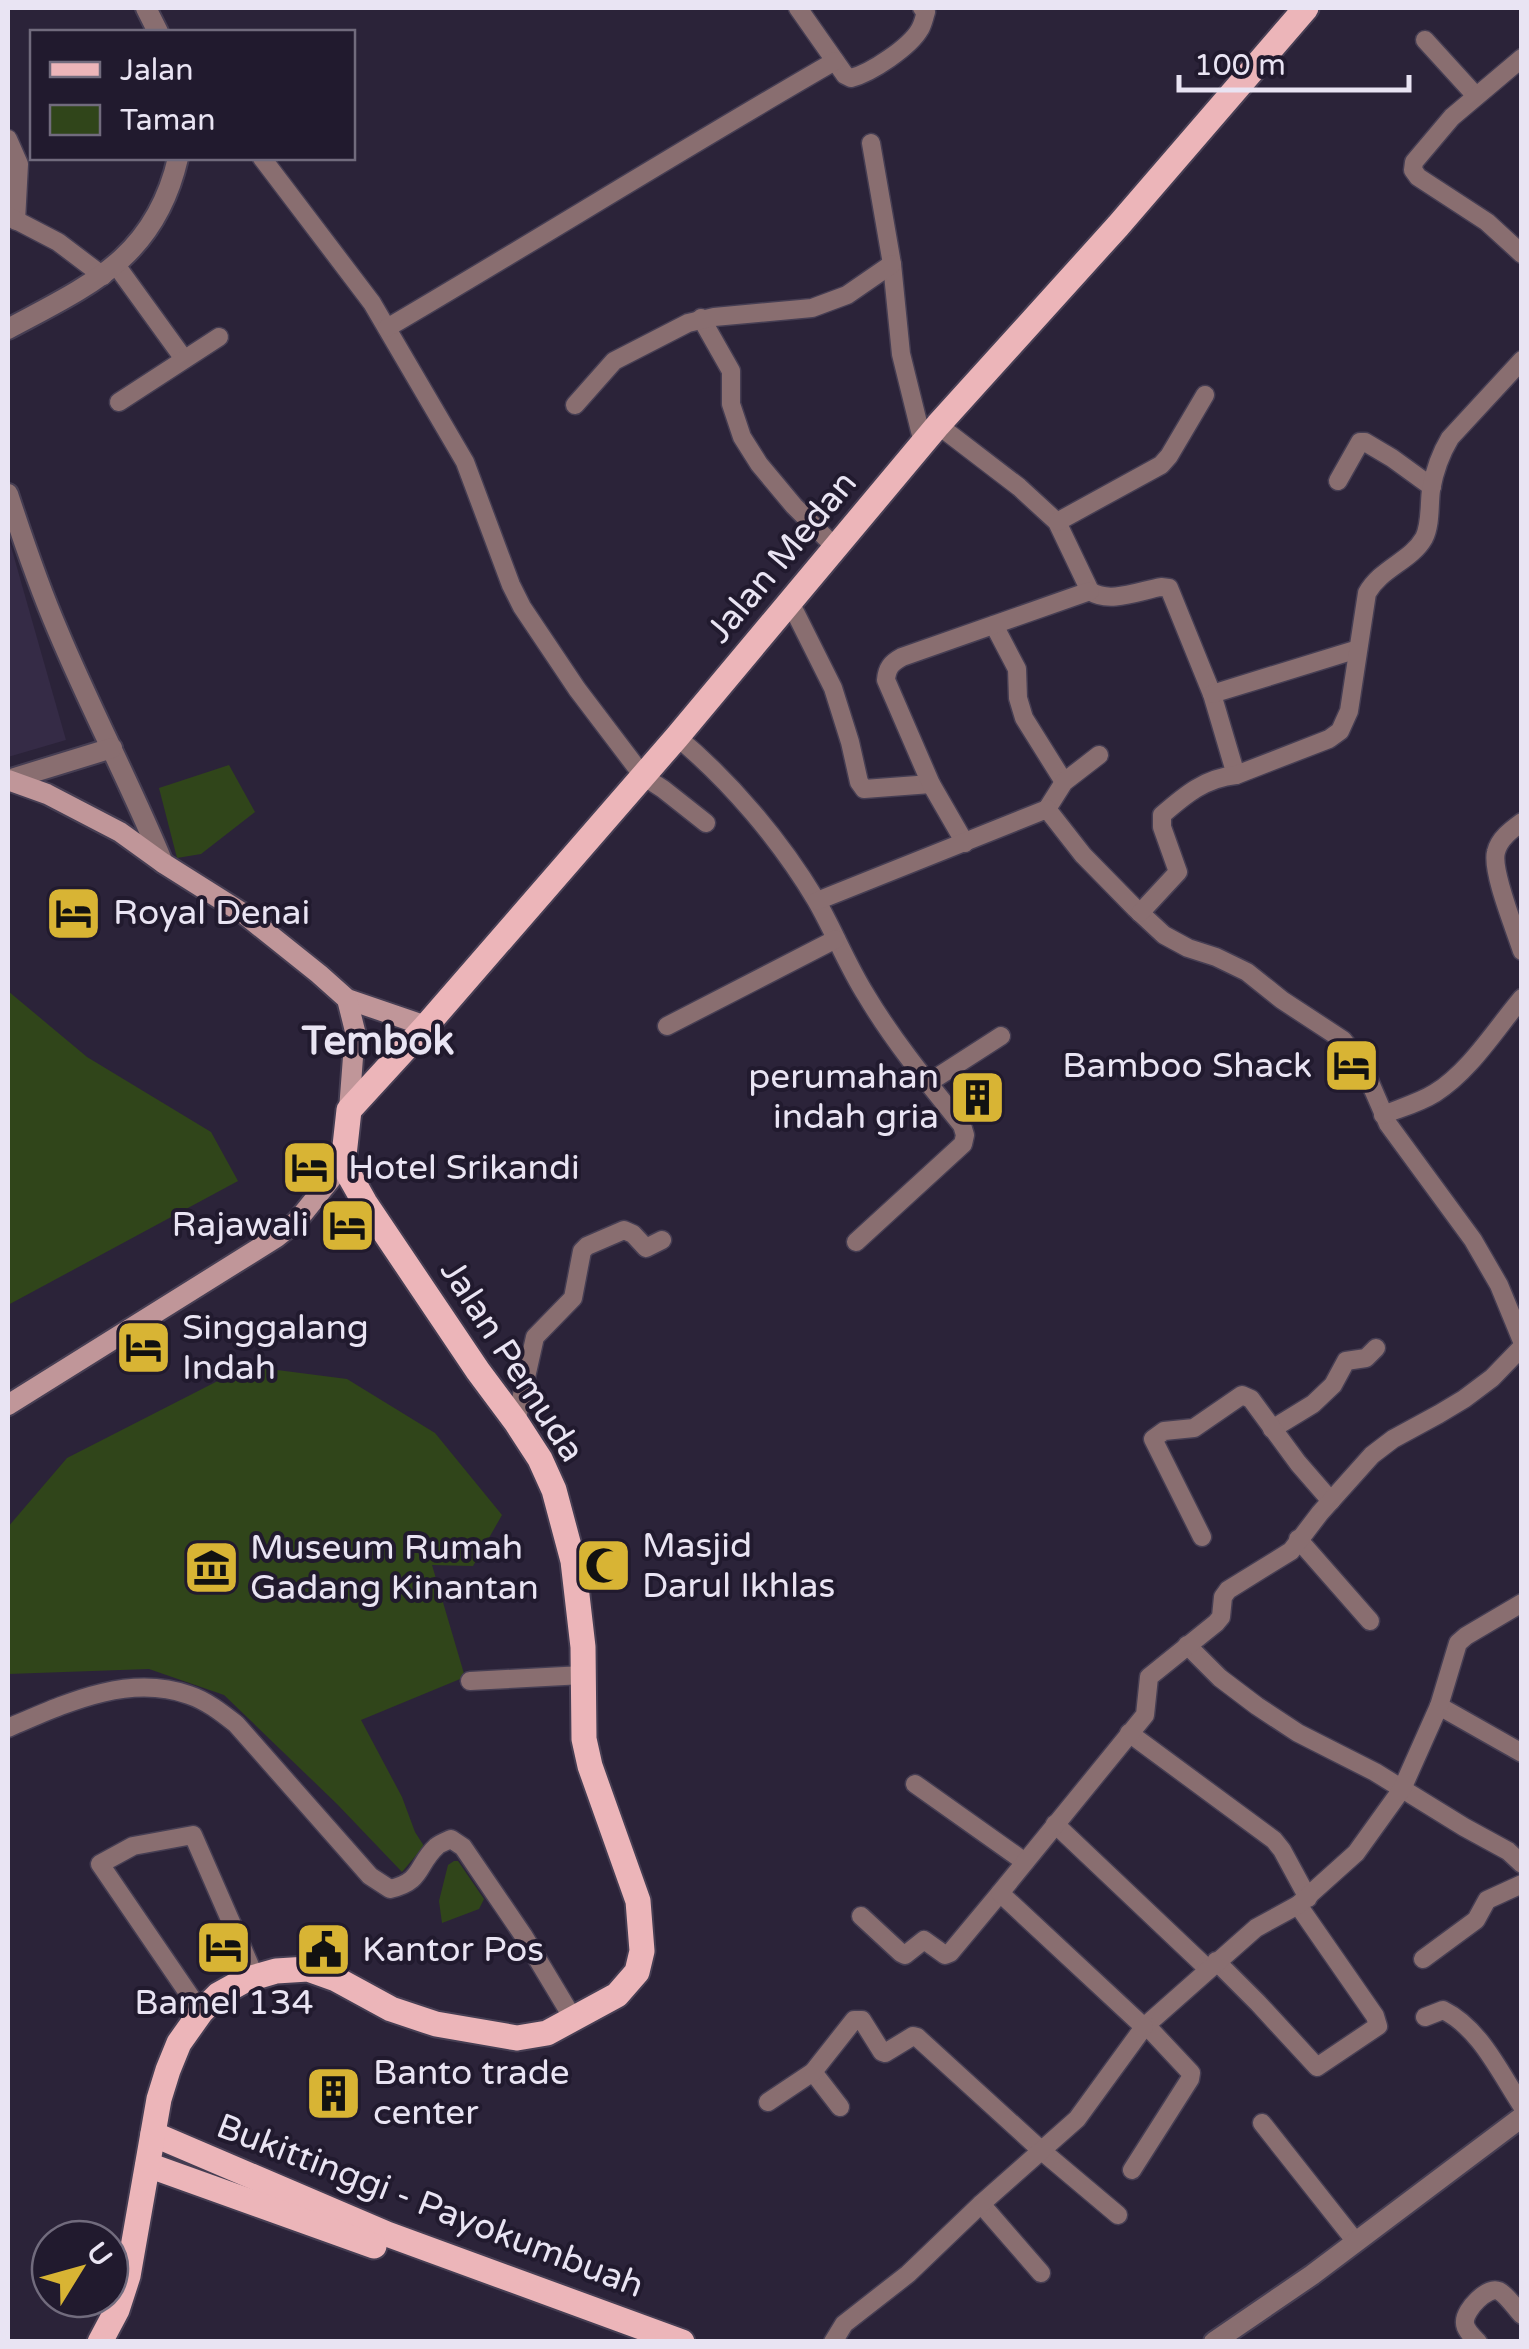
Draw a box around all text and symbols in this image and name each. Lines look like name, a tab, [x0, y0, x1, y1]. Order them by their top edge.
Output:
legend	[30, 30, 355, 160]
scale bar	[1179, 30, 1409, 92]
text: 100 m	[1194, 47, 1286, 84]
text: Jalan	[120, 52, 193, 89]
text: Taman	[120, 102, 215, 139]
street label: Jalan Medan	[698, 463, 866, 651]
hotel icon: Royal Denai	[44, 883, 104, 943]
place label: Royal Denai	[113, 892, 310, 934]
district label: Tembok	[301, 1017, 454, 1065]
hotel icon: Bamboo Shack	[1321, 1036, 1381, 1096]
place label: Bamboo Shack	[1062, 1045, 1312, 1087]
place label: perumahan indah gria	[748, 1056, 939, 1138]
building icon: perumahan indah gria	[948, 1067, 1008, 1127]
hotel icon: Hotel Srikandi	[279, 1138, 339, 1198]
place label: Hotel Srikandi	[348, 1147, 580, 1189]
hotel icon: Rajawali	[318, 1195, 378, 1255]
place label: Rajawali	[172, 1204, 309, 1246]
street label: Jalan Pemuda	[431, 1252, 593, 1470]
place label: Singgalang Indah	[182, 1307, 369, 1389]
hotel icon: Singgalang Indah	[113, 1318, 173, 1378]
place label: Masjid Darul Ikhlas	[642, 1525, 835, 1607]
place label: Museum Rumah Gadang Kinantan	[250, 1527, 539, 1609]
mosque icon: Masjid Darul Ikhlas	[573, 1536, 633, 1596]
museum icon: Museum Rumah Gadang Kinantan	[181, 1538, 241, 1598]
hotel icon: Bamel 134	[194, 1917, 254, 1977]
public building icon: Kantor Pos	[293, 1920, 353, 1980]
place label: Kantor Pos	[362, 1929, 544, 1971]
place label: Bamel 134	[134, 1982, 314, 2024]
place label: Banto trade center	[373, 2052, 570, 2134]
building icon: Banto trade center	[304, 2063, 364, 2123]
street label: Bukittinggi - Payokumbuah	[211, 2105, 649, 2307]
north arrow	[30, 2219, 130, 2319]
text: U	[79, 2236, 119, 2273]

